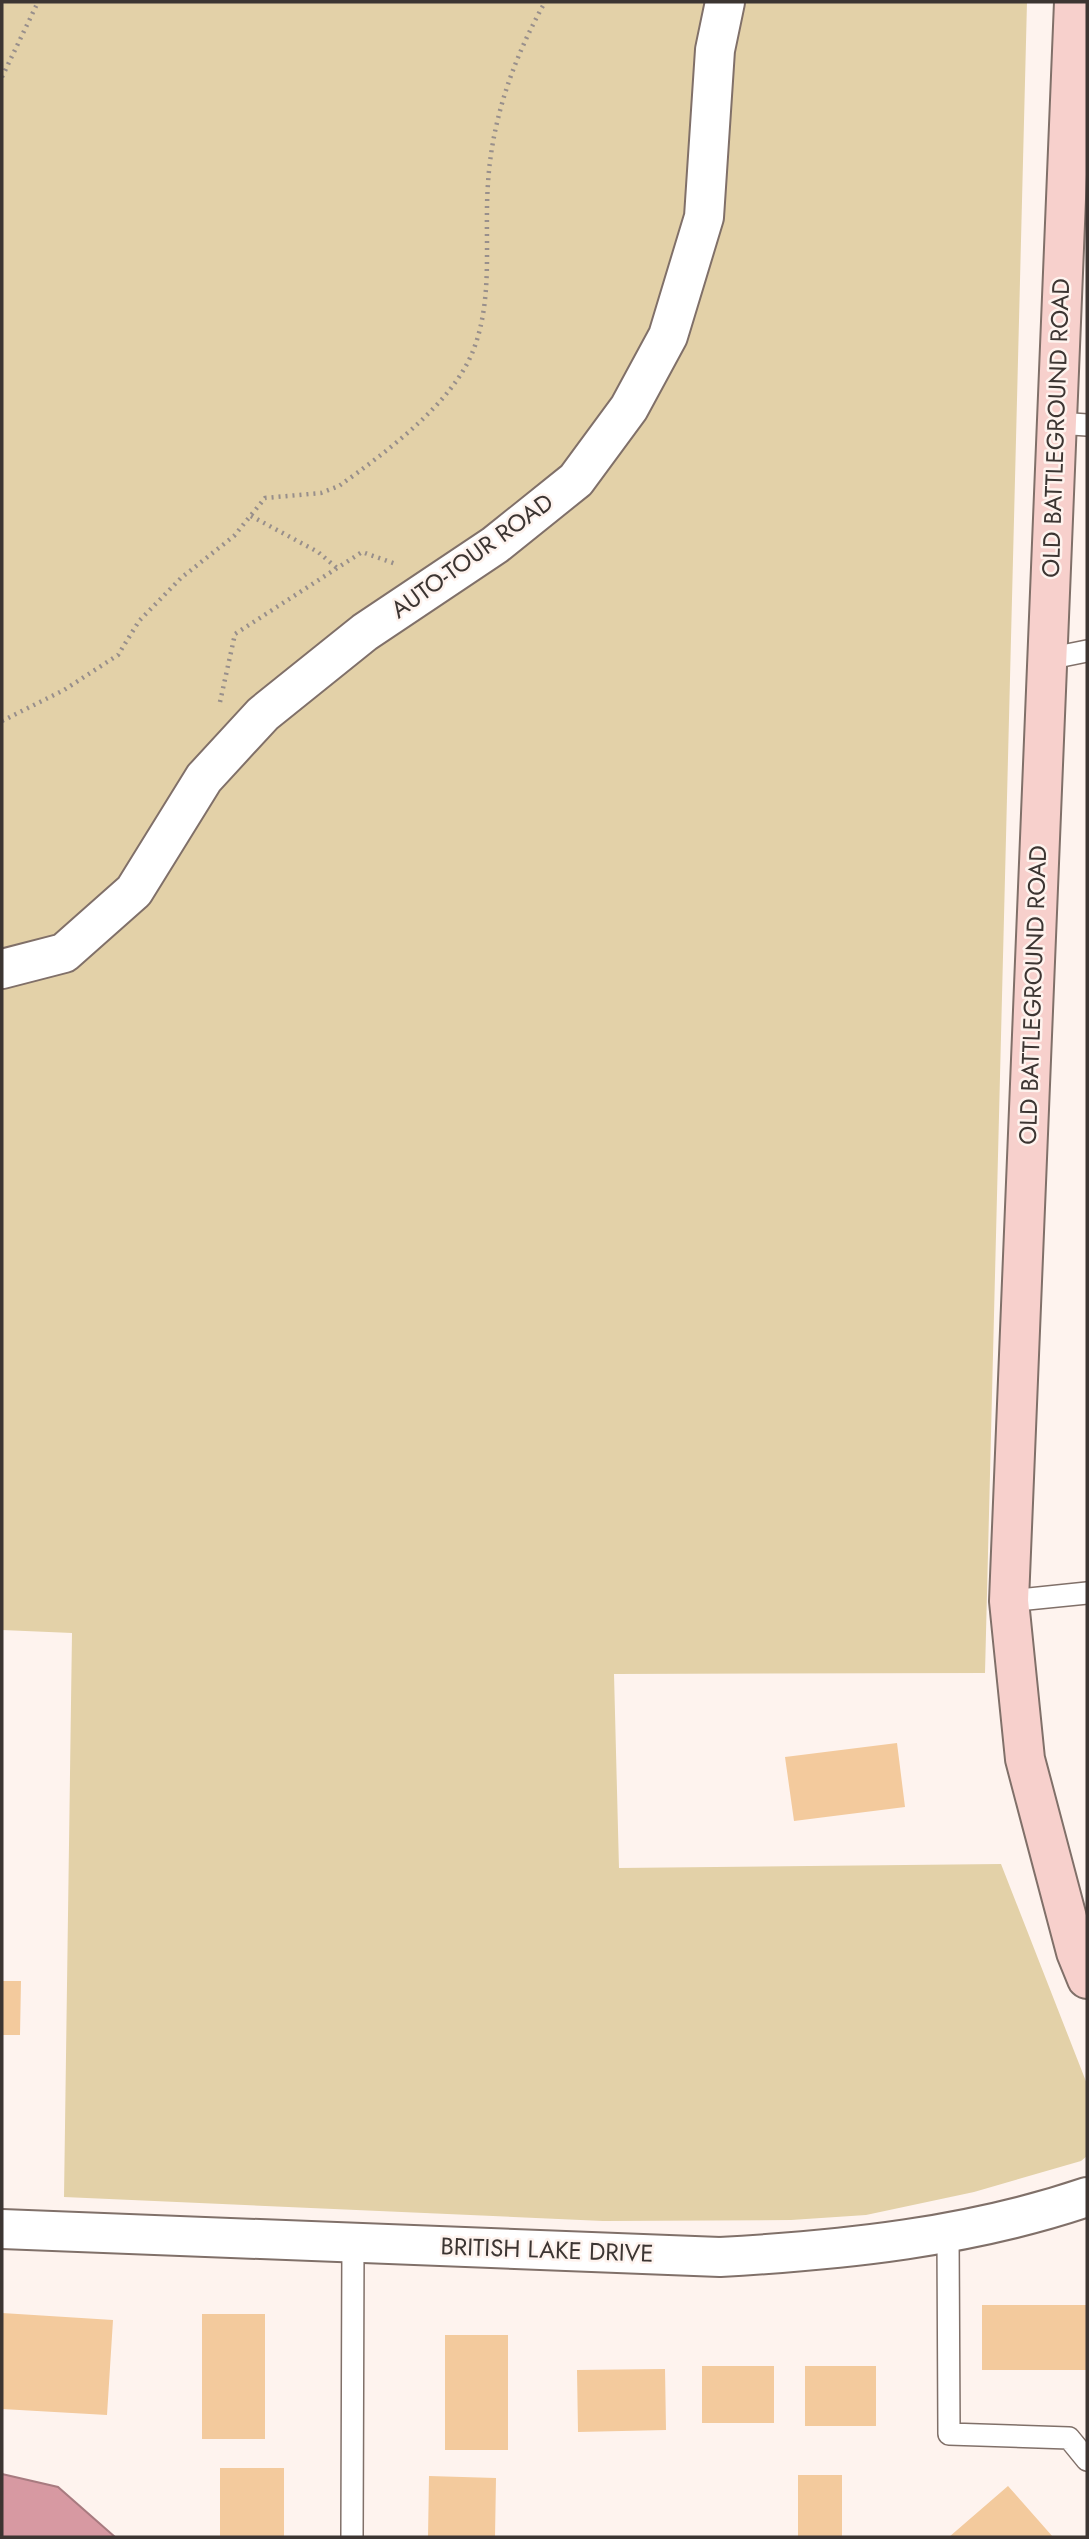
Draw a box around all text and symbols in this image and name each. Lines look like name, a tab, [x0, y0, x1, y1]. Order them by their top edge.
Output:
street label: OLD BATTLEGROUND ROAD	[1033, 278, 1078, 578]
street label: AUTO-TOUR ROAD	[383, 485, 560, 627]
street label: OLD BATTLEGROUND ROAD	[1010, 845, 1055, 1145]
street label: BRITISH LAKE DRIVE	[440, 2228, 654, 2271]

